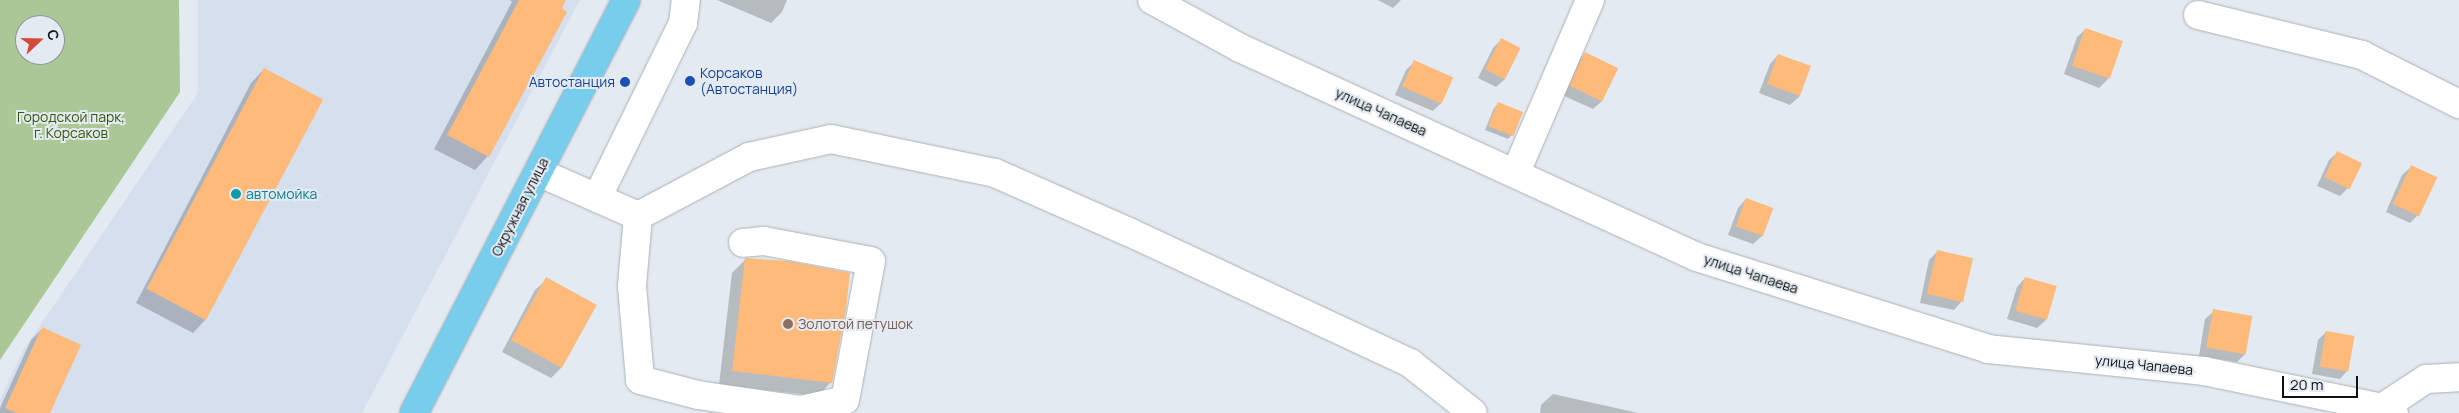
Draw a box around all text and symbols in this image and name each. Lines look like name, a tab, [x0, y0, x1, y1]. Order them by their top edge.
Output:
north arrow	[15, 15, 65, 65]
text: С	[43, 27, 64, 43]
place label: Корсаков (Автостанция)	[700, 65, 798, 98]
place label: Автостанция	[529, 74, 615, 90]
marker: Корсаков (Автостанция)	[684, 75, 696, 87]
marker: Автостанция	[619, 76, 631, 88]
street label: улица Чапаева	[1333, 84, 1429, 140]
park label: Городской парк, г. Корсаков	[17, 109, 125, 142]
street label: Окружная улица	[488, 155, 552, 259]
place label: автомойка	[246, 186, 317, 202]
marker: автомойка	[230, 188, 242, 200]
street label: улица Чапаева	[1702, 251, 1800, 297]
place label: Золотой петушок	[798, 316, 913, 332]
marker: Золотой петушок	[782, 318, 794, 330]
street label: улица Чапаева	[2094, 352, 2194, 378]
scale bar	[2284, 366, 2360, 398]
text: 20 m	[2290, 374, 2323, 395]

